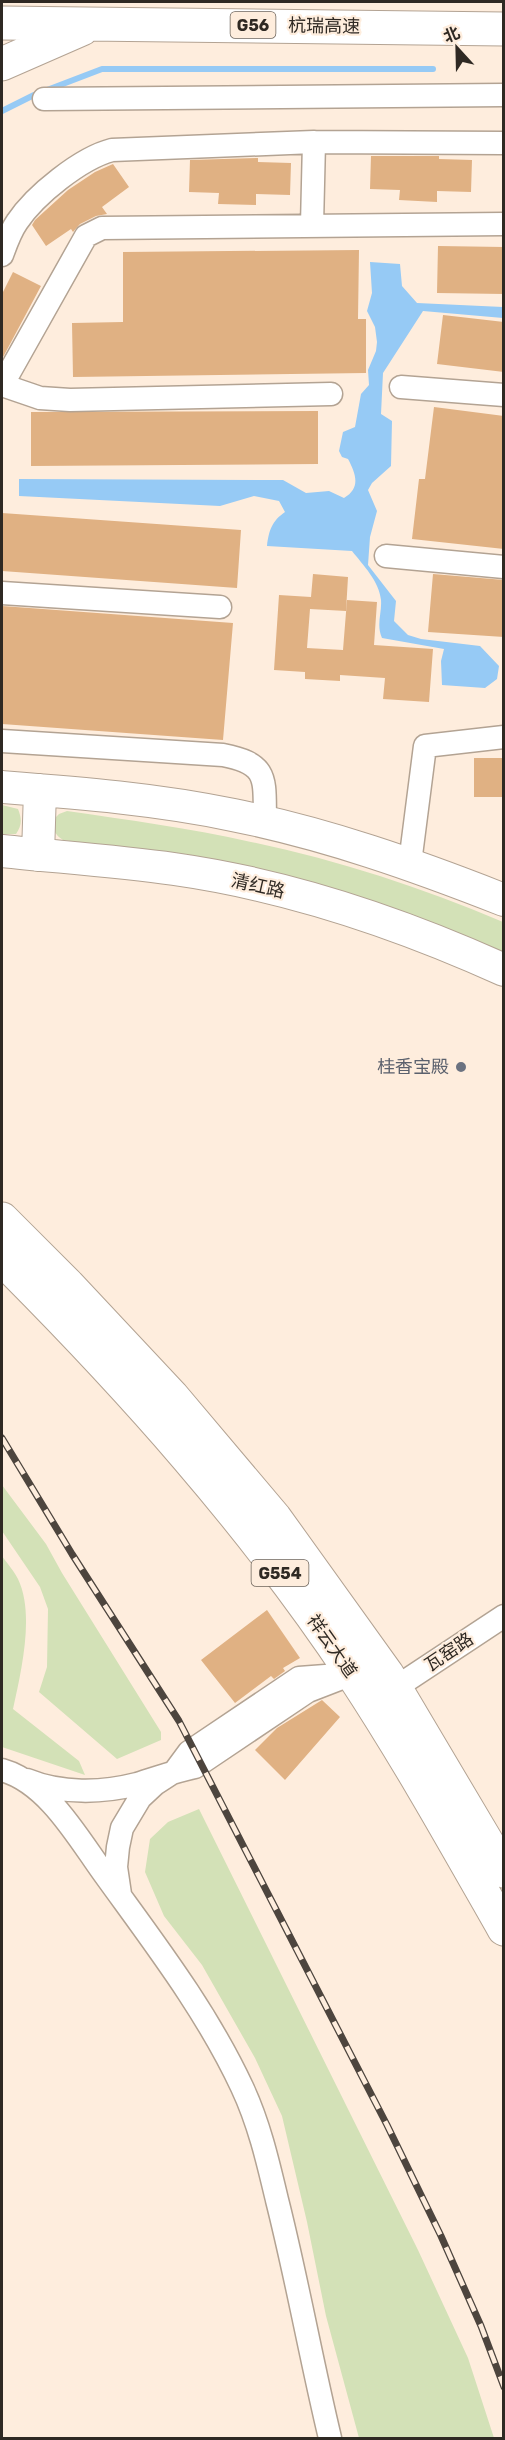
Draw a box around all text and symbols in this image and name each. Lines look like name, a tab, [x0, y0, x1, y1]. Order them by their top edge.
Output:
road number: G56	[230, 12, 276, 38]
street label: 杭瑞高速	[288, 14, 360, 38]
north arrow	[427, 18, 487, 78]
text: 北	[441, 23, 463, 46]
street label: 清红路	[229, 869, 287, 903]
place label: 桂香宝殿	[377, 1056, 449, 1078]
marker: 桂香宝殿	[454, 1060, 468, 1074]
road number: G554	[252, 1560, 308, 1586]
street label: 祥云大道	[302, 1610, 362, 1682]
street label: 瓦窑路	[420, 1628, 478, 1676]

